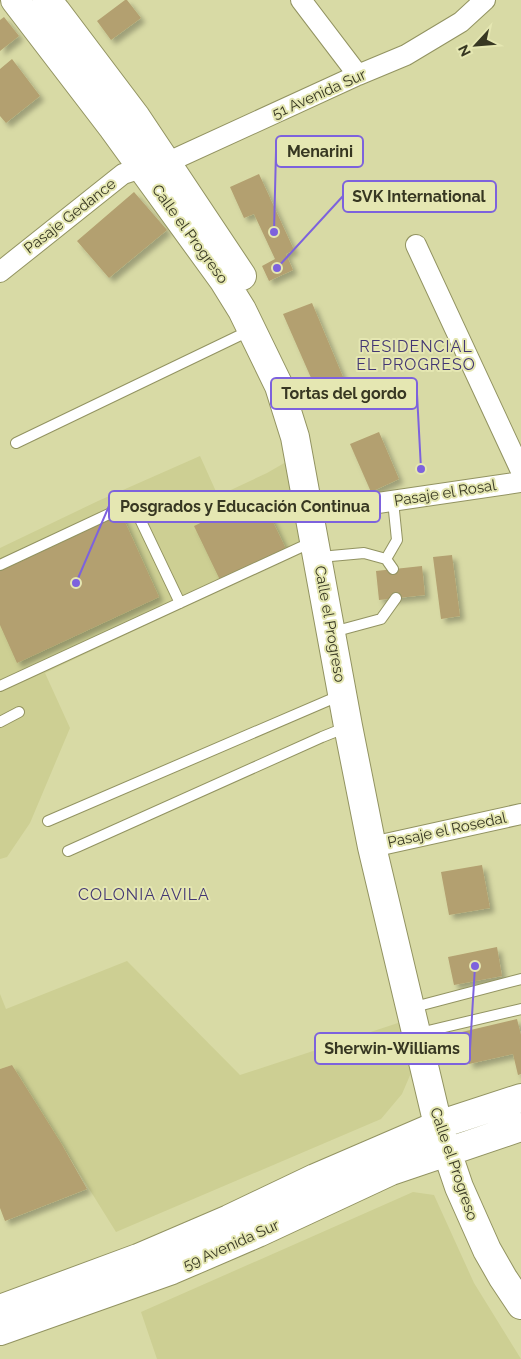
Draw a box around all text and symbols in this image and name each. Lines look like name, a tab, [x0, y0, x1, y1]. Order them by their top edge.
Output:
north arrow	[451, 20, 501, 70]
text: N	[455, 42, 474, 59]
street label: 51 Avenida Sur	[269, 65, 369, 123]
callout: Menarini	[276, 136, 363, 167]
text: Menarini	[287, 142, 353, 161]
street label: Pasaje Gedance	[20, 174, 120, 257]
street label: Calle el Progreso	[148, 181, 232, 287]
callout: SVK International	[343, 181, 496, 212]
text: SVK International	[352, 187, 487, 206]
district label: RESIDENCIAL EL PROGRESO	[356, 337, 476, 374]
callout: Tortas del gordo	[271, 378, 417, 409]
text: Tortas del gordo	[281, 384, 407, 403]
street label: Pasaje el Rosal	[393, 476, 498, 510]
callout: Posgrados y Educación Continua	[109, 491, 380, 522]
text: Posgrados y Educación Continua	[120, 497, 370, 516]
street label: Calle el Progreso	[311, 564, 349, 684]
street label: Pasaje el Rosedal	[386, 808, 509, 851]
district label: COLONIA AVILA	[78, 885, 210, 904]
callout: Sherwin-Williams	[315, 1033, 470, 1064]
text: Sherwin-Williams	[324, 1039, 460, 1058]
street label: Calle el Progreso	[426, 1105, 482, 1223]
street label: 59 Avenida Sur	[180, 1216, 282, 1274]

